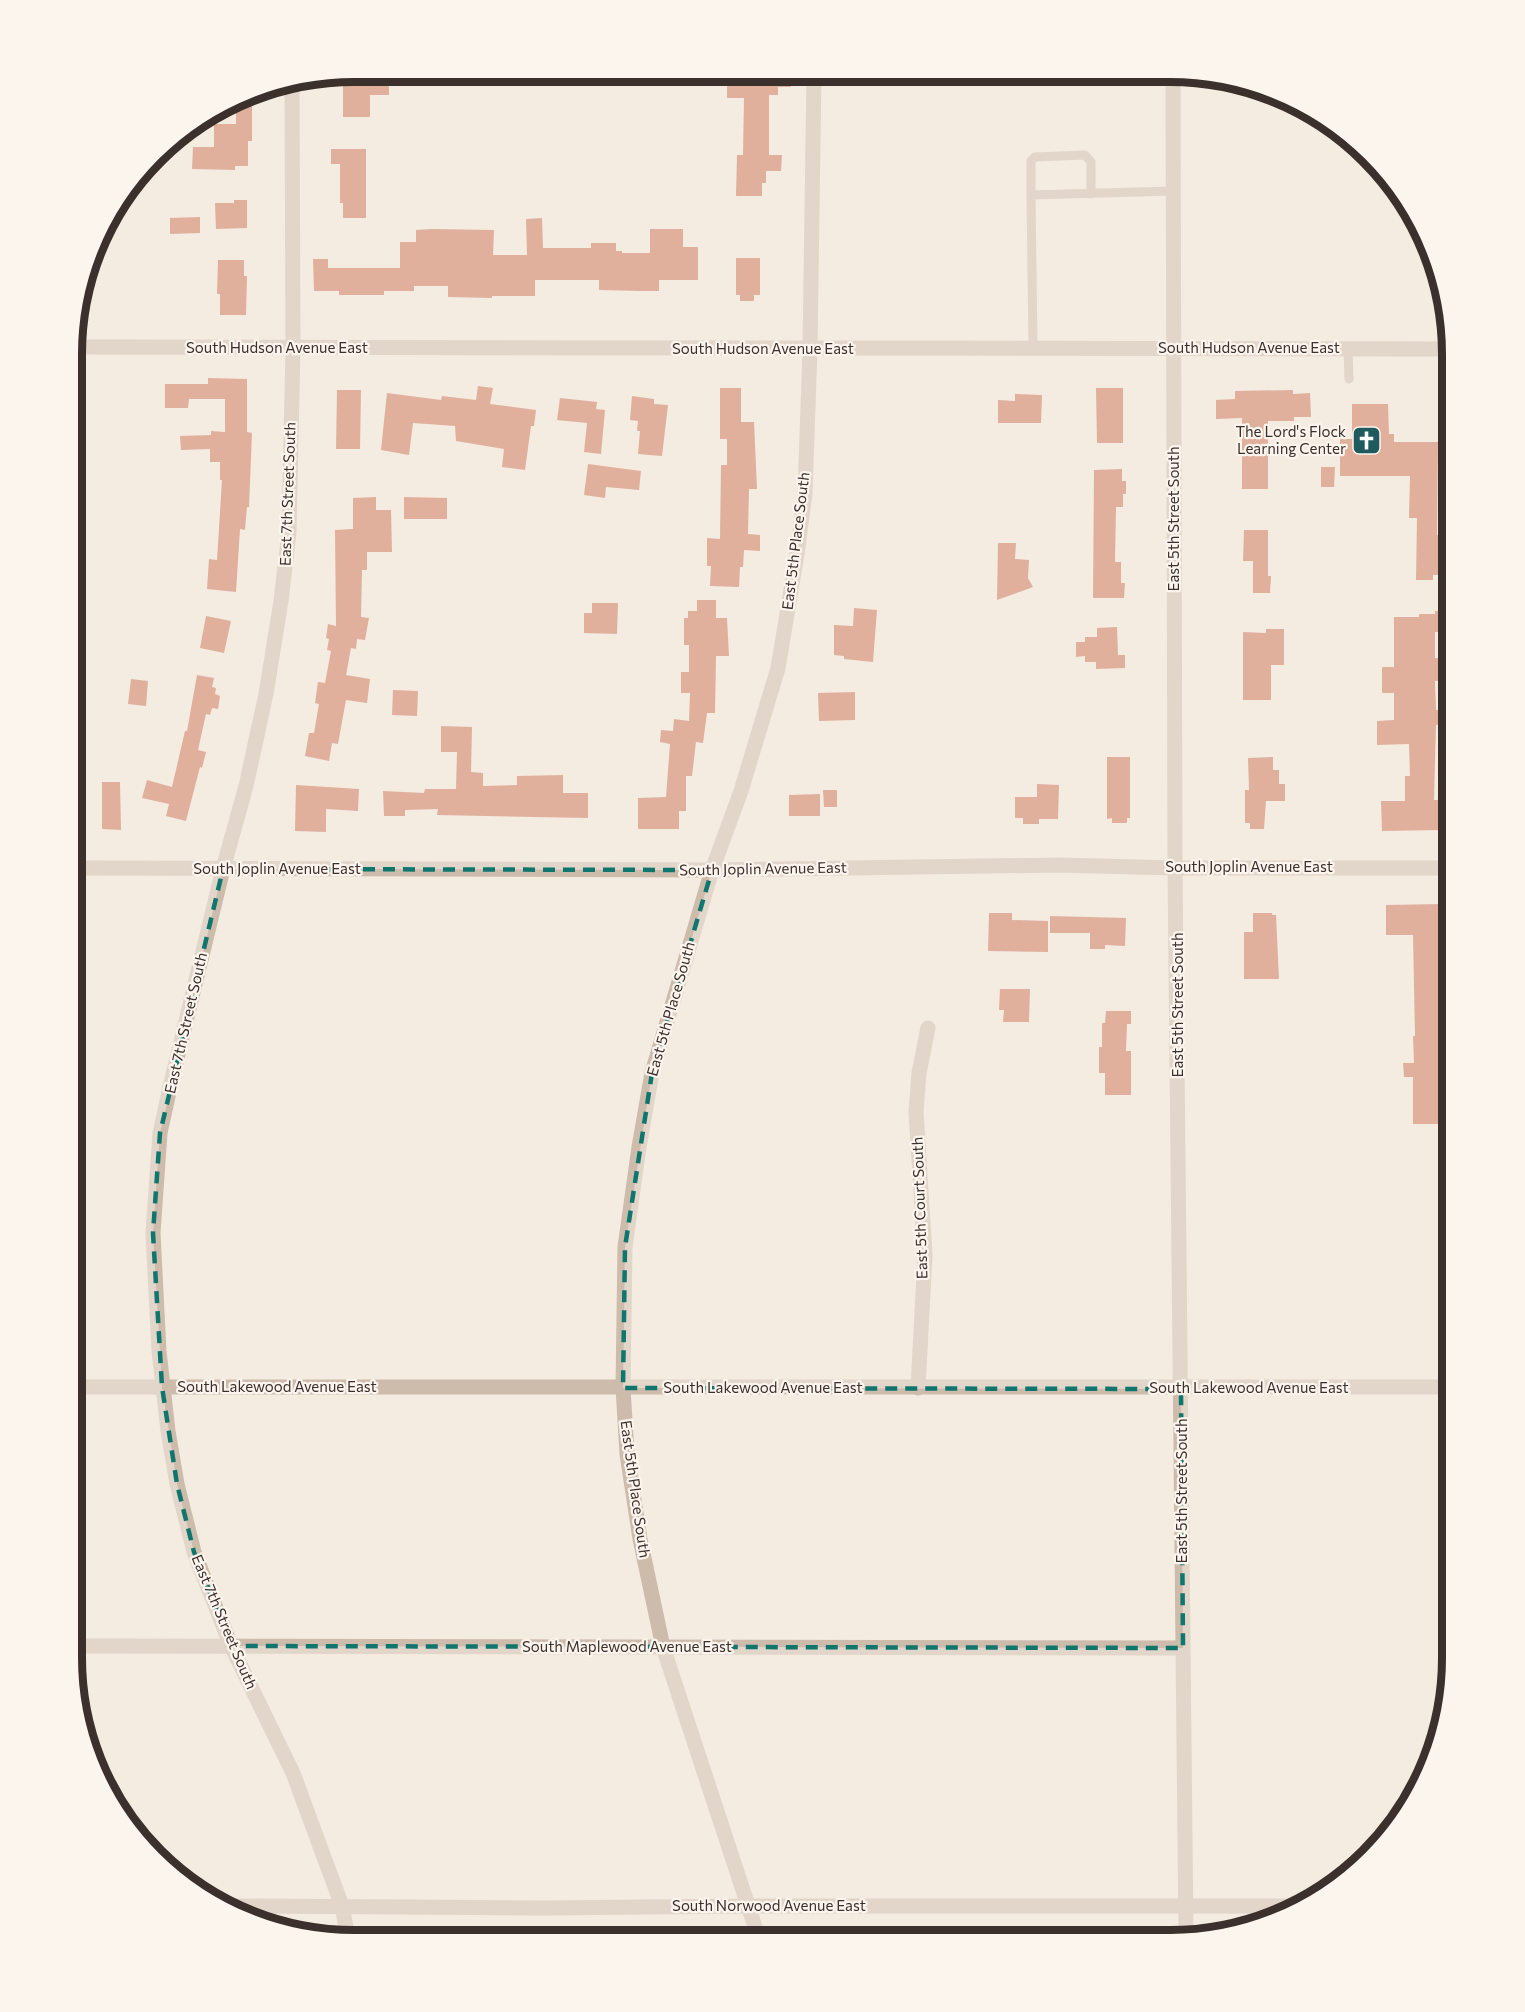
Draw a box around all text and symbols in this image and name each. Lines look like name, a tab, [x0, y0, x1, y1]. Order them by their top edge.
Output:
street label: South Hudson Avenue East	[186, 338, 368, 356]
street label: South Hudson Avenue East	[1158, 338, 1340, 356]
street label: South Hudson Avenue East	[672, 339, 854, 357]
street label: East 7th Street South	[275, 422, 299, 566]
place label: The Lord's Flock Learning Center	[1235, 422, 1346, 457]
church icon: The Lord's Flock Learning Center	[1351, 425, 1383, 457]
street label: East 5th Street South	[1164, 447, 1182, 591]
street label: East 5th Place South	[778, 471, 812, 611]
street label: South Joplin Avenue East	[1165, 857, 1333, 875]
street label: South Joplin Avenue East	[679, 858, 847, 878]
street label: South Joplin Avenue East	[193, 859, 361, 877]
street label: East 5th Street South	[1168, 933, 1186, 1077]
street label: East 5th Place South	[642, 939, 698, 1078]
street label: East 7th Street South	[160, 950, 210, 1095]
street label: East 5th Court South	[908, 1137, 930, 1279]
street label: South Lakewood Avenue East	[177, 1377, 377, 1395]
street label: South Lakewood Avenue East	[663, 1378, 863, 1396]
street label: South Lakewood Avenue East	[1149, 1378, 1349, 1396]
street label: East 5th Place South	[617, 1419, 655, 1559]
street label: East 5th Street South	[1172, 1419, 1190, 1563]
street label: East 7th Street South	[188, 1552, 261, 1692]
street label: South Maplewood Avenue East	[522, 1637, 732, 1655]
street label: South Norwood Avenue East	[672, 1896, 866, 1914]

